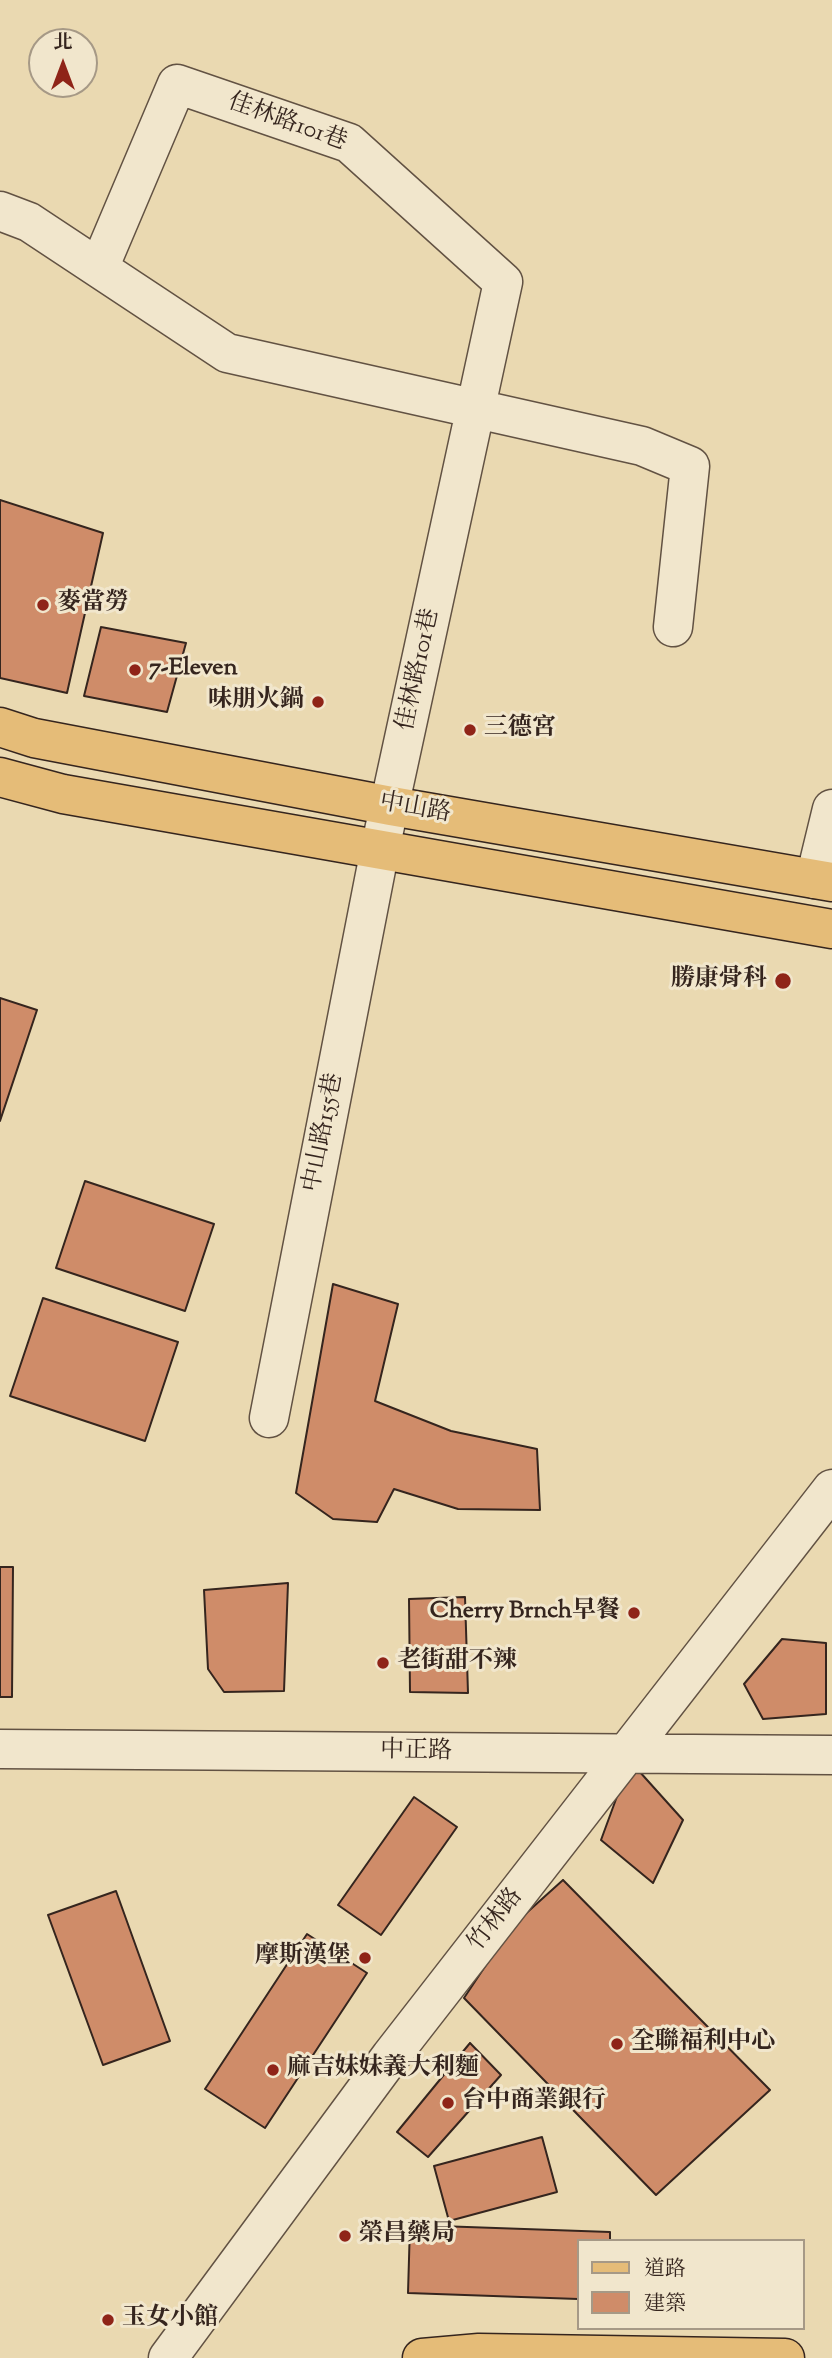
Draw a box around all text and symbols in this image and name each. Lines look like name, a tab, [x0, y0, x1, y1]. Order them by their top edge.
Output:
north arrow	[28, 28, 98, 98]
text: 北	[53, 30, 73, 57]
street label: 佳林路101巷	[224, 89, 350, 159]
place label: 麥當勞	[57, 591, 129, 619]
marker: 麥當勞	[35, 597, 51, 613]
street label: 佳林路101巷	[393, 606, 447, 734]
place label: 7-Eleven	[149, 656, 238, 684]
marker: 7-Eleven	[127, 662, 143, 678]
place label: 味朋火鍋	[208, 688, 304, 716]
marker: 味朋火鍋	[310, 694, 326, 710]
place label: 三德宮	[484, 716, 556, 744]
marker: 三德宮	[462, 722, 478, 738]
street label: 中山路	[377, 790, 453, 830]
place label: 勝康骨科	[671, 967, 767, 995]
marker: 勝康骨科	[773, 971, 793, 991]
street label: 中山路155巷	[299, 1071, 351, 1195]
place label: Cherry Brnch早餐	[430, 1599, 620, 1627]
marker: Cherry Brnch早餐	[626, 1605, 642, 1621]
place label: 老街甜不辣	[397, 1649, 517, 1677]
marker: 老街甜不辣	[375, 1655, 391, 1671]
street label: 中正路	[380, 1738, 452, 1768]
street label: 竹林路	[463, 1884, 531, 1958]
place label: 摩斯漢堡	[255, 1944, 351, 1972]
marker: 摩斯漢堡	[357, 1950, 373, 1966]
place label: 全聯福利中心	[631, 2030, 775, 2058]
marker: 全聯福利中心	[609, 2036, 625, 2052]
place label: 麻吉妹妹義大利麵	[287, 2056, 479, 2084]
marker: 麻吉妹妹義大利麵	[265, 2062, 281, 2078]
place label: 台中商業銀行	[462, 2089, 606, 2117]
marker: 台中商業銀行	[440, 2095, 456, 2111]
place label: 榮昌藥局	[359, 2222, 455, 2250]
marker: 榮昌藥局	[337, 2228, 353, 2244]
legend	[576, 2239, 804, 2330]
text: 道路	[644, 2255, 686, 2285]
text: 建築	[644, 2290, 686, 2320]
place label: 玉女小館	[122, 2306, 218, 2334]
marker: 玉女小館	[100, 2312, 116, 2328]

